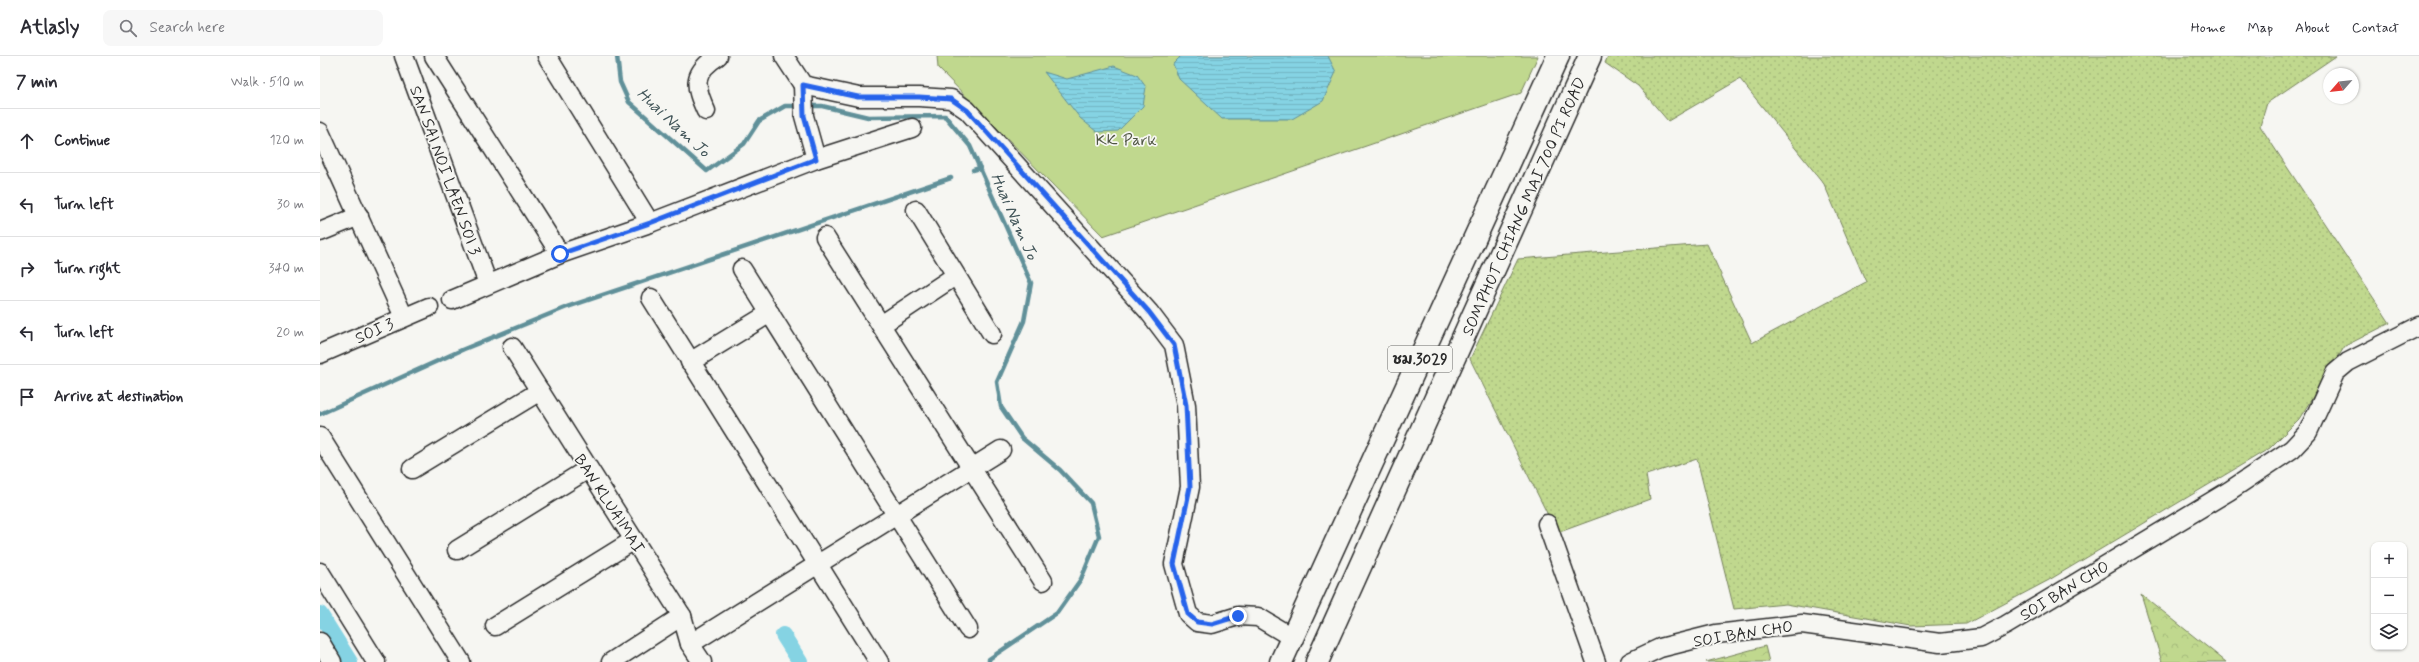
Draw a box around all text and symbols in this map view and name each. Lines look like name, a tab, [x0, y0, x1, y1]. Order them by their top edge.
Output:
search box	[103, 10, 383, 46]
text: Atlasly	[20, 15, 79, 40]
icon: search	[117, 17, 139, 39]
text: Search here	[149, 18, 225, 38]
text: Home	[2191, 19, 2225, 37]
text: Map	[2247, 19, 2273, 37]
text: About	[2295, 19, 2330, 37]
text: Contact	[2352, 19, 2399, 37]
north arrow	[2323, 68, 2359, 104]
text: 7 min	[16, 71, 58, 93]
text: Walk · 510 m	[231, 74, 304, 91]
street label: SOMPHOT CHIANG MAI 700 PI ROAD	[1458, 74, 1591, 339]
street label: SAN SAI NOI LAEN SOI 3	[404, 83, 485, 258]
water label: Huai Nam Jo	[632, 83, 715, 163]
icon: ahead	[16, 130, 38, 152]
park label: KK Park	[1095, 130, 1157, 151]
text: Continue	[54, 131, 110, 151]
text: 120 m	[270, 132, 304, 149]
water label: Huai Nam Jo	[985, 170, 1043, 264]
icon: left	[16, 194, 38, 216]
text: Turn left	[54, 195, 114, 215]
text: 30 m	[277, 196, 304, 213]
route start	[551, 245, 569, 263]
icon: right	[16, 258, 38, 280]
text: Turn right	[54, 259, 121, 279]
text: 340 m	[269, 260, 304, 277]
street label: SOI 3	[352, 314, 397, 349]
icon: left	[16, 322, 38, 344]
text: Turn left	[54, 323, 114, 343]
text: 20 m	[276, 324, 304, 341]
road number: ชม.3029	[1388, 346, 1452, 372]
icon: arrive	[16, 386, 38, 408]
text: Arrive at destination	[54, 387, 183, 407]
street label: BAN KLUAIMAI	[569, 450, 649, 557]
map controls	[2371, 542, 2407, 650]
button: +	[2371, 542, 2407, 578]
street label: SOI BAN CHO	[2016, 556, 2113, 626]
button: −	[2371, 578, 2407, 614]
route end	[1229, 607, 1247, 625]
button: layers	[2371, 614, 2407, 650]
street label: SOI BAN CHO	[1692, 616, 1795, 653]

